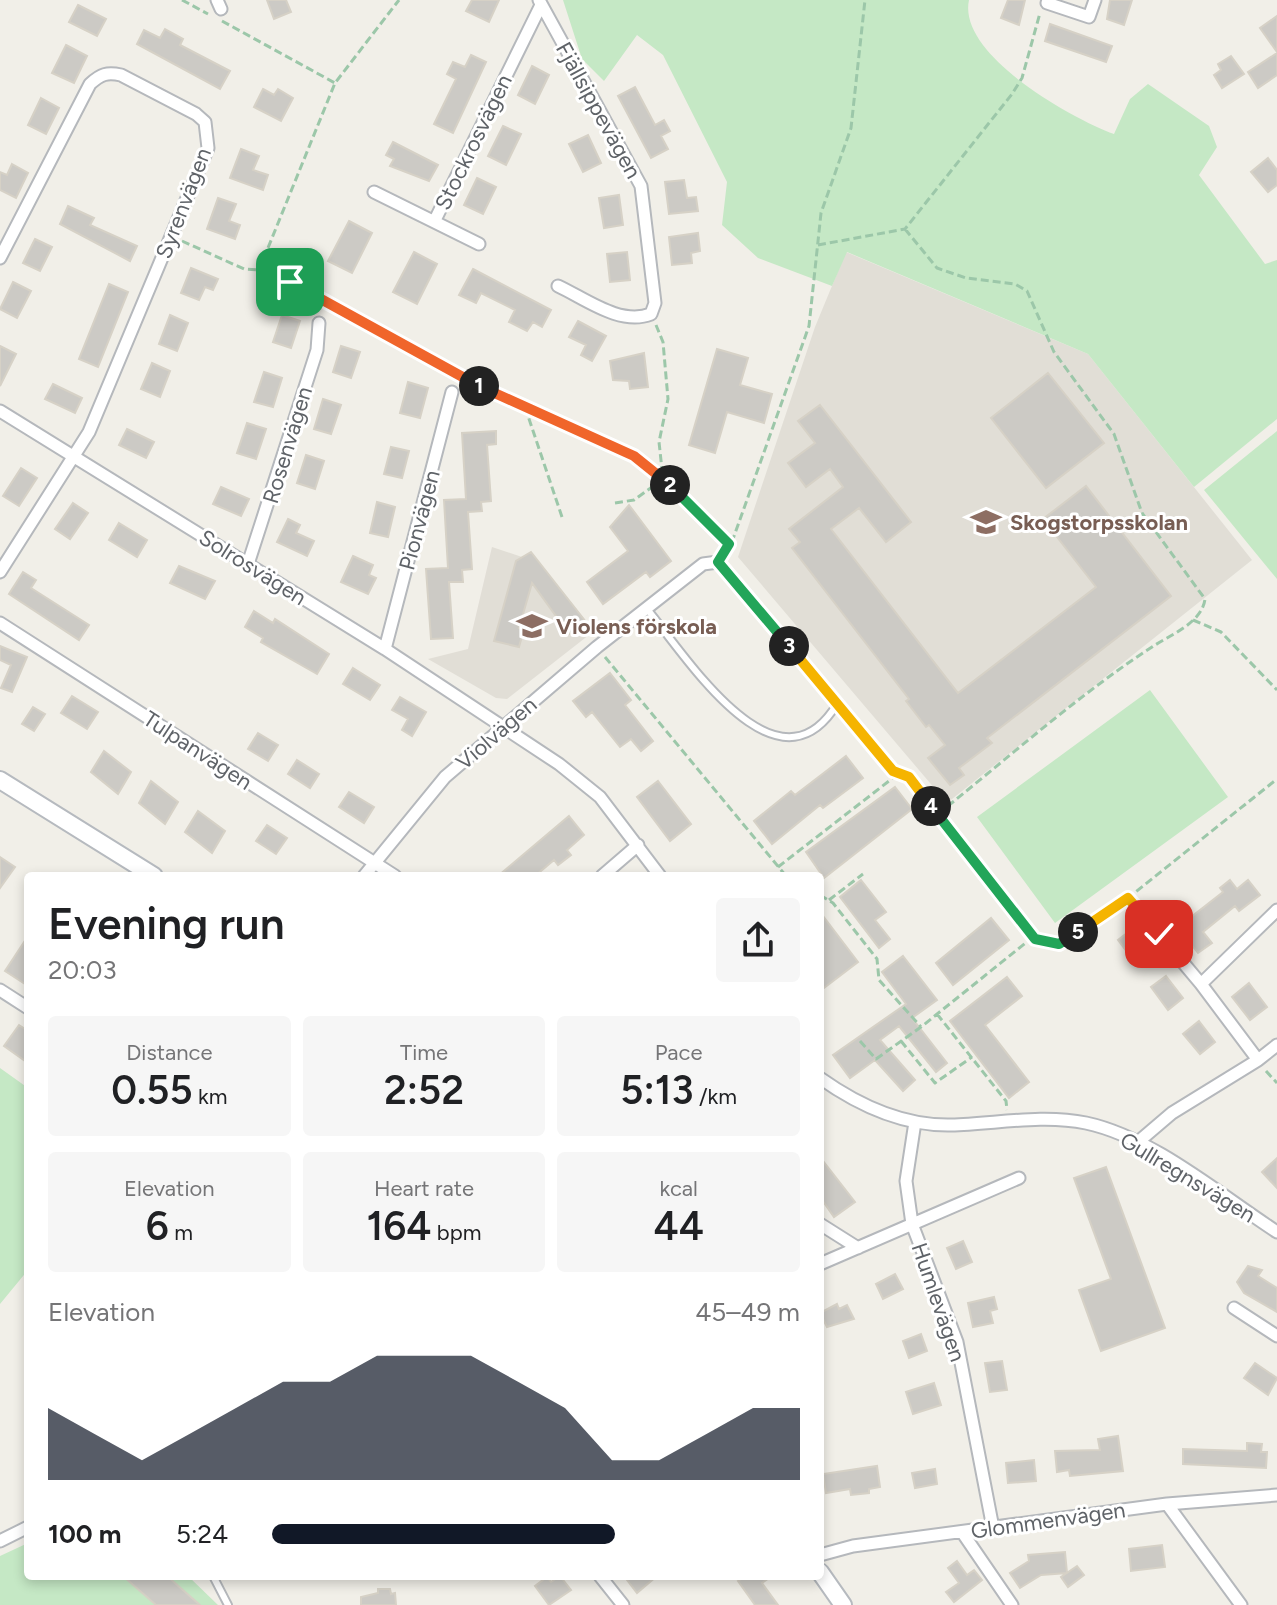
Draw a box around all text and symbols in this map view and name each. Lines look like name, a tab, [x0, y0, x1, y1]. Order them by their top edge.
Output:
street label: Fjällsippevägen	[550, 37, 647, 183]
street label: Stockrosvägen	[429, 70, 518, 214]
street label: Syrenvägen	[150, 144, 217, 262]
pin	[256, 248, 324, 316]
icon: arrive	[268, 260, 312, 304]
pin: 1	[459, 366, 499, 406]
text: 1	[474, 372, 484, 399]
street label: Rosenvägen	[257, 383, 318, 507]
pin: 2	[650, 465, 690, 505]
street label: Pionvägen	[393, 467, 446, 573]
text: 2	[664, 471, 676, 498]
school or university icon: Skogstorpsskolan	[969, 505, 1003, 539]
place label: Skogstorpsskolan	[1010, 509, 1188, 536]
street label: Solrosvägen	[194, 524, 311, 611]
school or university icon: Violens förskola	[515, 609, 549, 643]
place label: Violens förskola	[556, 613, 717, 640]
pin: 3	[769, 626, 809, 666]
text: 3	[783, 632, 795, 659]
street label: Violvägen	[451, 691, 542, 776]
street label: Tulpanvägen	[138, 705, 257, 796]
pin: 4	[911, 786, 951, 826]
text: 4	[924, 792, 938, 819]
text: Evening run	[48, 897, 285, 950]
button: share	[716, 898, 800, 982]
pin	[1125, 900, 1193, 968]
pin: 5	[1058, 912, 1098, 952]
icon: check	[1137, 912, 1181, 956]
text: 5	[1072, 918, 1084, 945]
text: 20:03	[48, 954, 117, 986]
text: Distance	[126, 1039, 212, 1066]
text: Time	[400, 1039, 448, 1066]
text: Pace	[655, 1039, 702, 1066]
text: 0.55	[111, 1066, 193, 1114]
text: 2:52	[384, 1066, 464, 1114]
text: 5:13	[620, 1066, 694, 1114]
text: km	[193, 1083, 227, 1110]
text: /km	[694, 1083, 737, 1110]
street label: Gullregnsvägen	[1115, 1126, 1260, 1229]
text: Elevation	[124, 1175, 215, 1202]
text: Heart rate	[374, 1175, 474, 1202]
text: kcal	[659, 1175, 698, 1202]
text: 6	[146, 1202, 169, 1250]
text: 164	[367, 1202, 431, 1250]
text: 44	[654, 1202, 704, 1250]
text: m	[169, 1219, 193, 1246]
text: bpm	[431, 1219, 481, 1246]
street label: Humlevägen	[906, 1239, 971, 1365]
text: Elevation	[48, 1296, 155, 1328]
text: 45–49 m	[695, 1296, 800, 1328]
street label: Glommenvägen	[969, 1496, 1127, 1545]
text: 100 m	[48, 1518, 122, 1550]
text: 5:24	[176, 1518, 228, 1550]

